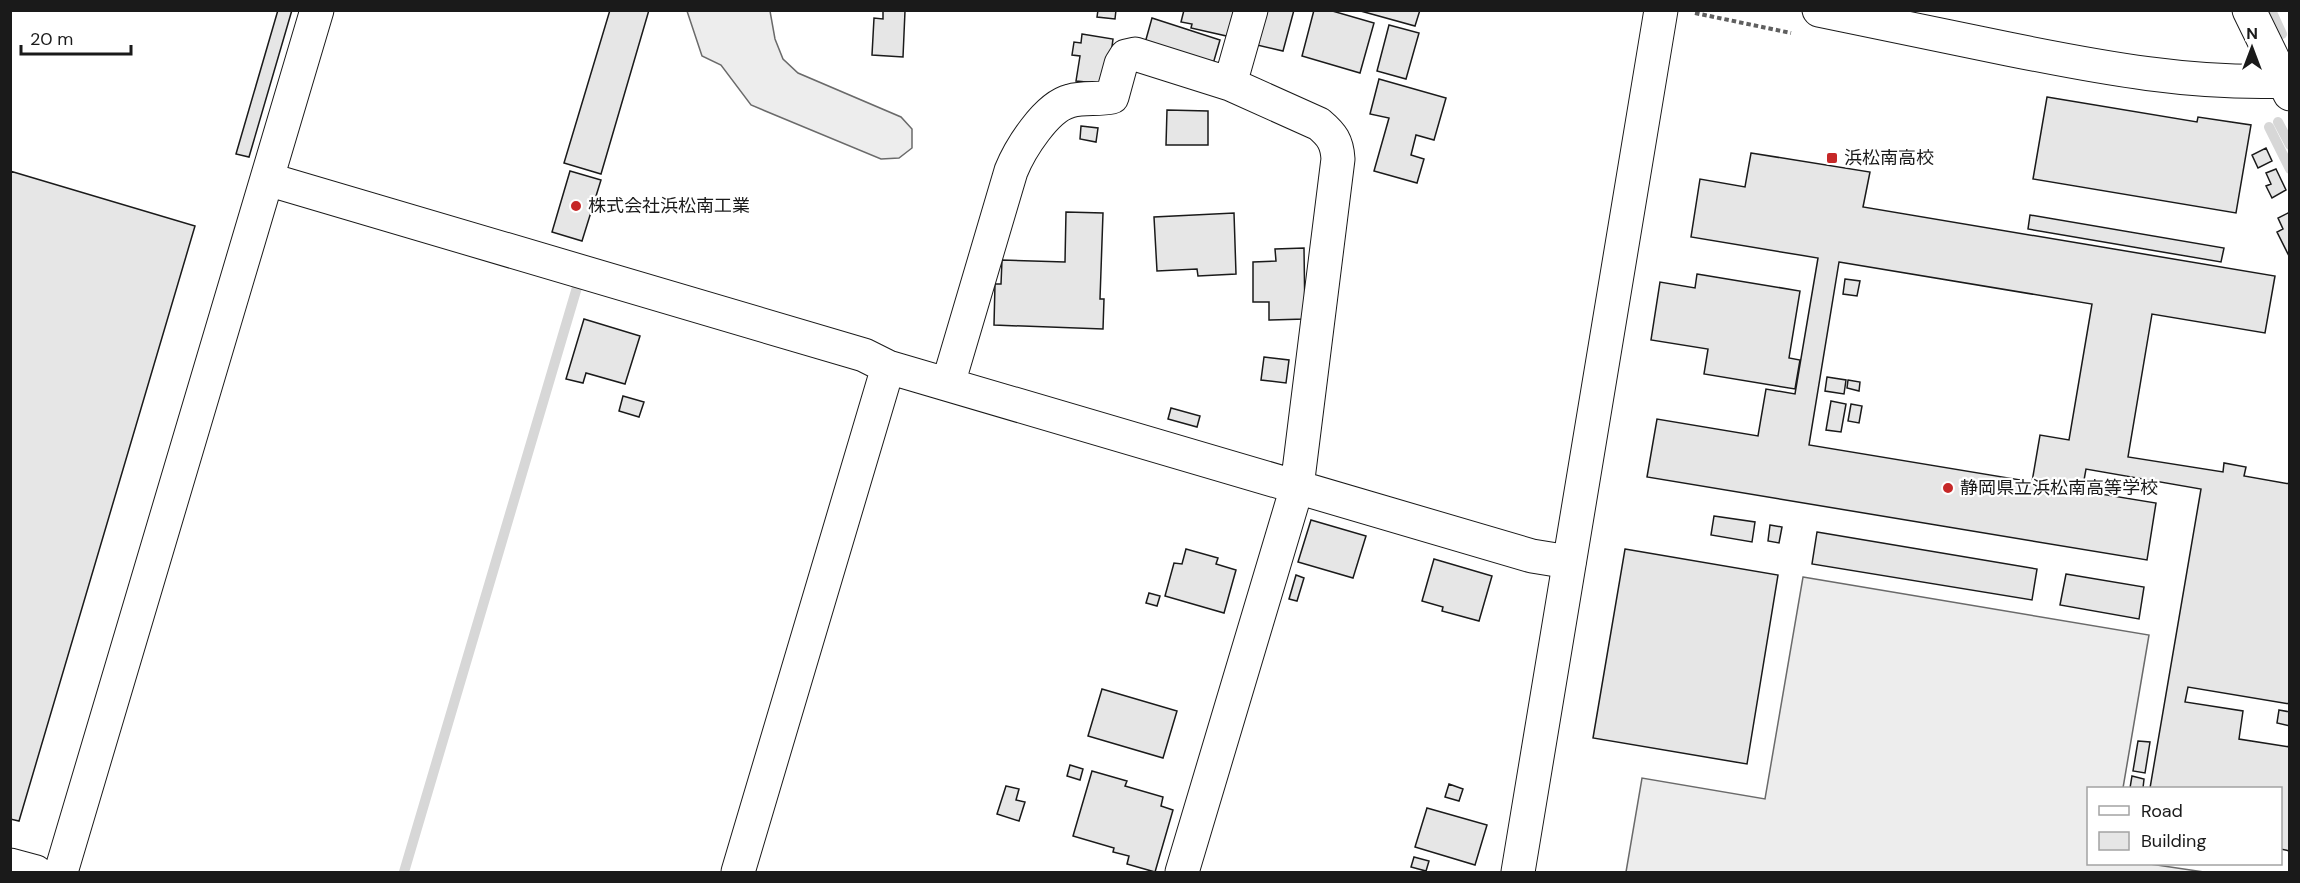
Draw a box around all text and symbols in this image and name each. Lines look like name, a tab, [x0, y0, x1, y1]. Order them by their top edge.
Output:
scale bar	[21, 18, 130, 56]
north arrow	[2222, 18, 2282, 78]
text: N	[2246, 23, 2258, 44]
text: 20 m	[30, 27, 73, 51]
place label: 浜松南高校	[1844, 146, 1934, 170]
marker: 浜松南高校	[1825, 151, 1839, 165]
place label: 株式会社浜松南工業	[588, 194, 750, 218]
marker: 株式会社浜松南工業	[569, 199, 583, 213]
place label: 静岡県立浜松南高等学校	[1960, 476, 2158, 500]
marker: 静岡県立浜松南高等学校	[1941, 481, 1955, 495]
legend	[2087, 787, 2282, 865]
text: Road	[2141, 799, 2183, 823]
text: Building	[2141, 829, 2206, 853]

